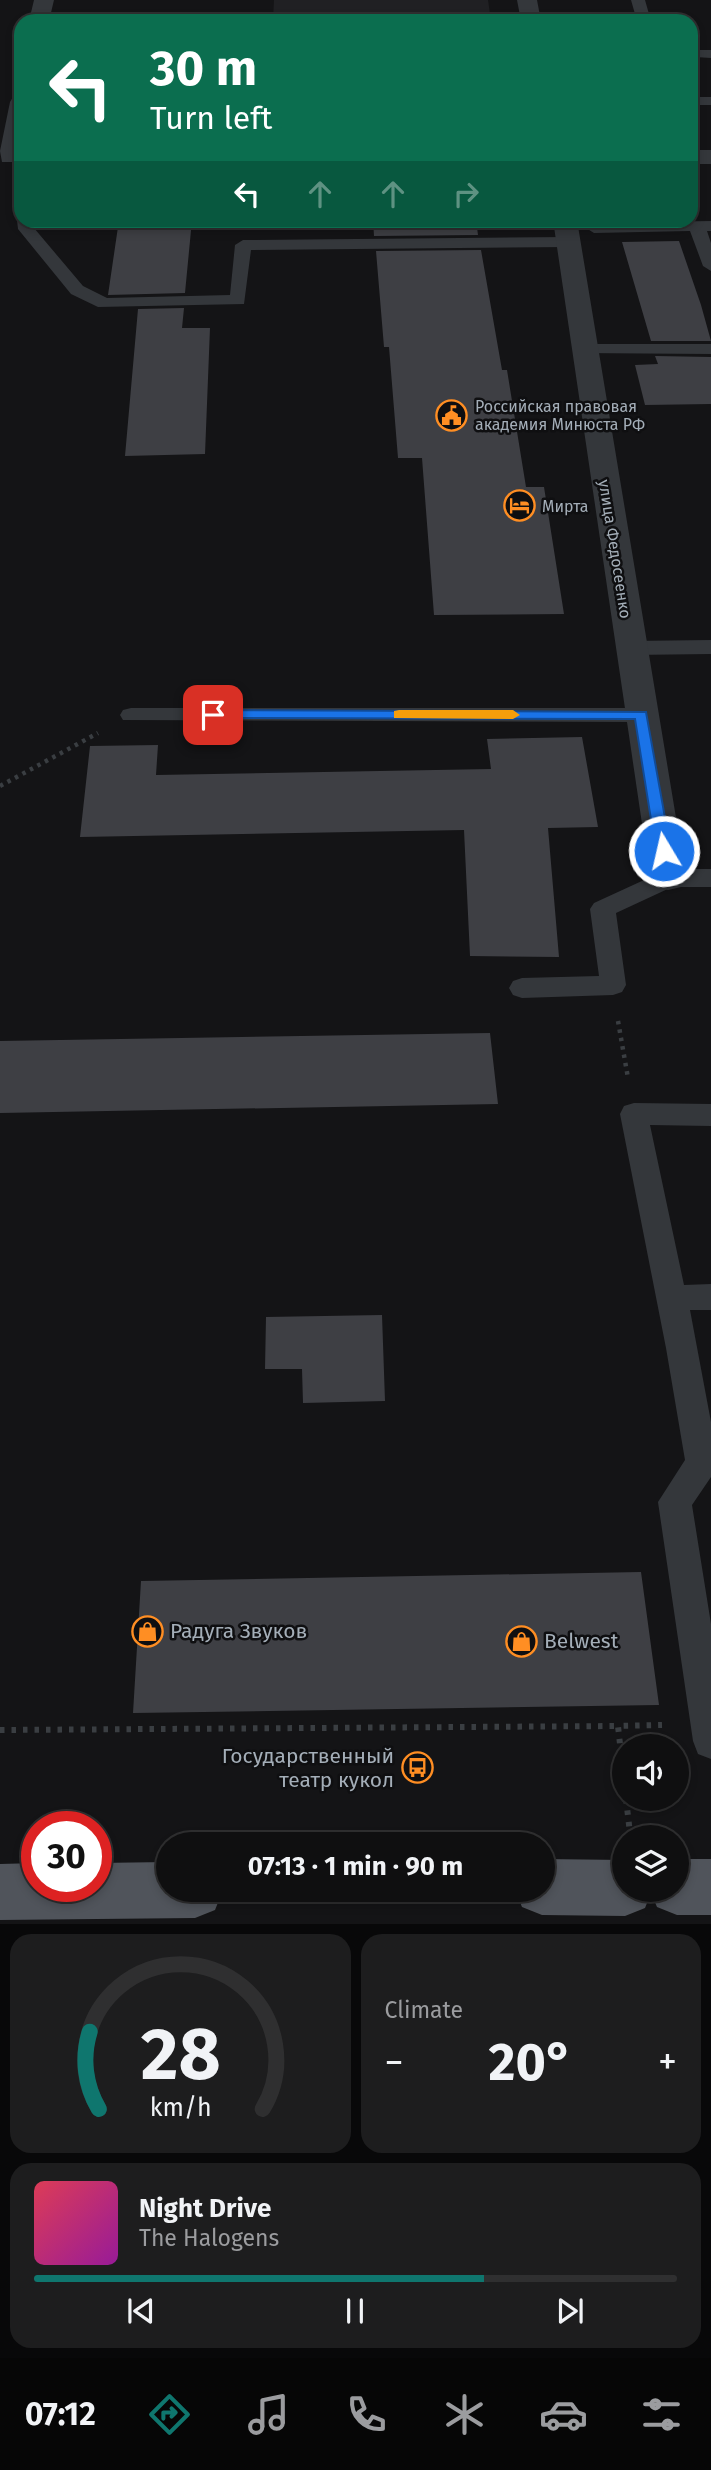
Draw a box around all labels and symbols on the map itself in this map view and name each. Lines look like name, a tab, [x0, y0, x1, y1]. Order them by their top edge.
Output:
place label: Российская правовая академия Минюста РФ	[475, 397, 645, 434]
public building icon: Российская правовая академия Минюста РФ	[435, 398, 469, 432]
street label: улица Федосеенко	[595, 478, 635, 620]
hotel icon: Мирта	[502, 489, 536, 523]
place label: Мирта	[542, 497, 588, 516]
pin	[183, 685, 243, 745]
position arrow	[627, 814, 701, 888]
shop icon: Радуга Звуков	[130, 1614, 164, 1648]
place label: Радуга Звуков	[170, 1618, 307, 1644]
shop icon: Belwest	[504, 1624, 538, 1658]
place label: Belwest	[544, 1628, 619, 1654]
place label: Государственный театр кукол	[222, 1743, 394, 1793]
bus stop icon: Государственный театр кукол	[400, 1751, 434, 1785]
speed limit sign: 30	[21, 1811, 112, 1902]

